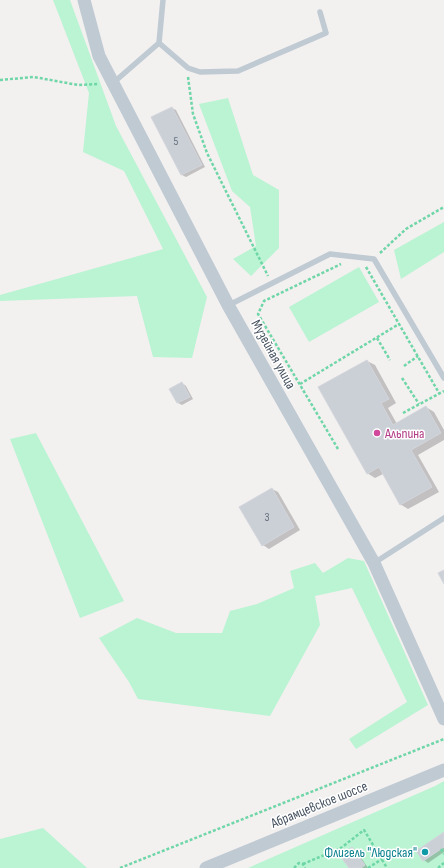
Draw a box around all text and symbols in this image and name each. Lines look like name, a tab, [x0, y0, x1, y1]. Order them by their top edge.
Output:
house number: 5	[174, 134, 179, 149]
street label: Музейная улица	[248, 317, 300, 392]
place label: Альпина	[384, 425, 425, 442]
marker: Альпина	[372, 428, 382, 438]
house number: 3	[264, 510, 270, 525]
street label: Абрамцевское шоссе	[267, 777, 370, 832]
place label: Флигель "Людская"	[324, 844, 417, 861]
marker: Флигель "Людская"	[420, 847, 430, 857]

